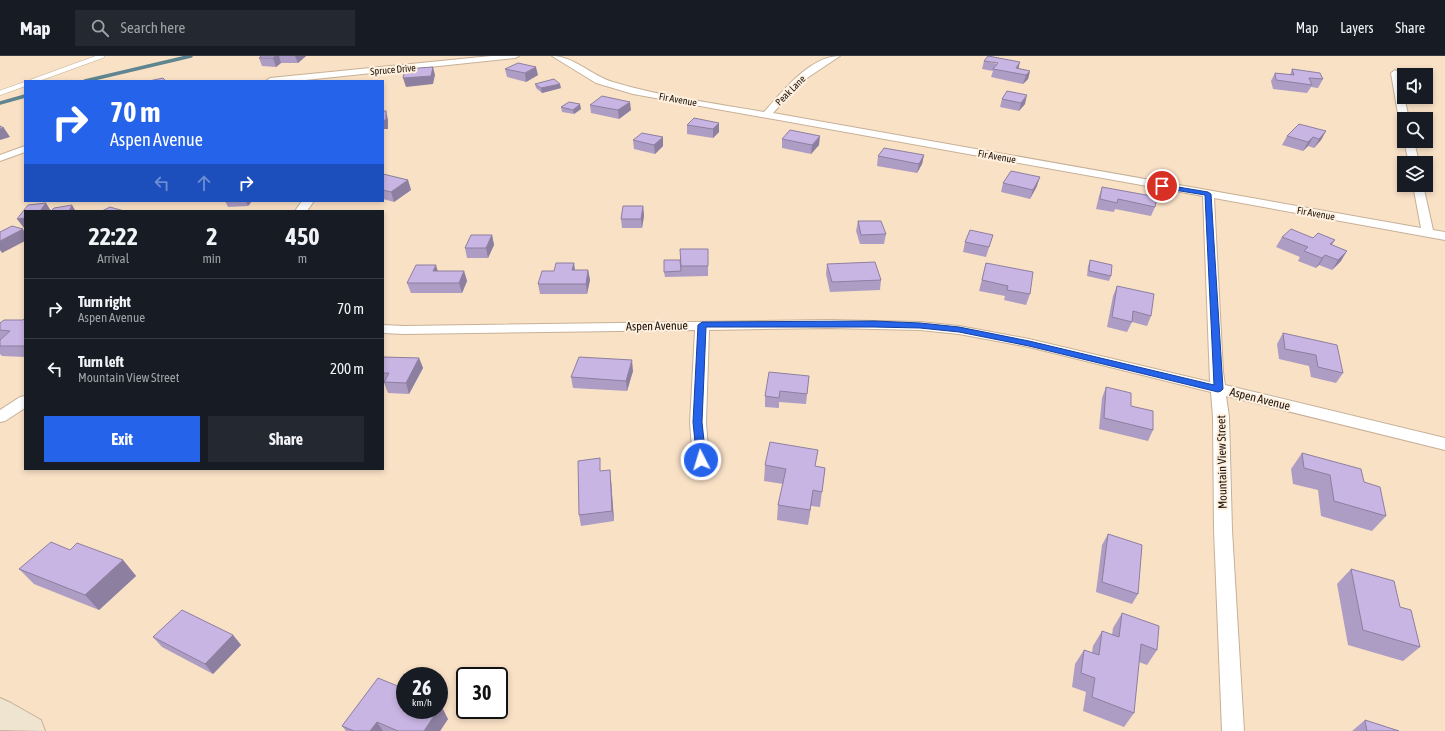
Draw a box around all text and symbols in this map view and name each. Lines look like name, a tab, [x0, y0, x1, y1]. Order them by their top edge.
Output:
search box	[75, 10, 355, 46]
text: Map	[20, 17, 51, 39]
icon: search	[89, 17, 111, 39]
text: Search here	[121, 19, 185, 36]
text: Map	[1296, 20, 1318, 36]
text: Layers	[1340, 20, 1373, 36]
text: Share	[1395, 20, 1425, 36]
street label: Spruce Drive	[370, 62, 417, 77]
map controls	[1397, 68, 1433, 192]
button: sound	[1397, 68, 1433, 104]
street label: Peak Lane	[773, 73, 808, 108]
street label: Fir Avenue	[658, 91, 698, 108]
icon: right	[44, 96, 96, 148]
text: 70 m	[110, 96, 160, 128]
button: search	[1397, 112, 1433, 148]
text: Aspen Avenue	[110, 129, 203, 150]
street label: Fir Avenue	[977, 148, 1017, 165]
button: layers	[1397, 156, 1433, 192]
pin	[1145, 169, 1179, 203]
icon: left	[151, 172, 173, 194]
icon: ahead	[193, 172, 215, 194]
icon: right	[235, 172, 257, 194]
icon: arrive	[1151, 175, 1173, 197]
street label: Fir Avenue	[1296, 205, 1336, 222]
text: 22:22	[89, 223, 138, 250]
text: 2	[206, 223, 217, 250]
text: 450	[286, 223, 319, 250]
text: Arrival	[97, 251, 129, 266]
text: min	[202, 251, 221, 266]
text: m	[298, 251, 307, 266]
text: Turn right	[78, 293, 131, 310]
icon: right	[44, 298, 66, 320]
text: 70 m	[337, 300, 364, 317]
text: Aspen Avenue	[78, 310, 145, 325]
street label: Aspen Avenue	[626, 318, 688, 334]
text: Turn left	[78, 353, 124, 370]
icon: left	[44, 358, 66, 380]
text: 200 m	[330, 360, 364, 377]
text: Mountain View Street	[78, 370, 179, 385]
street label: Aspen Avenue	[1228, 385, 1292, 413]
street label: Mountain View Street	[1214, 415, 1230, 509]
button: Exit	[44, 416, 200, 462]
button: Share	[208, 416, 364, 462]
position arrow	[680, 439, 722, 481]
speed limit sign: 30	[456, 667, 508, 719]
text: 26	[413, 676, 431, 699]
text: km/h	[412, 697, 432, 708]

